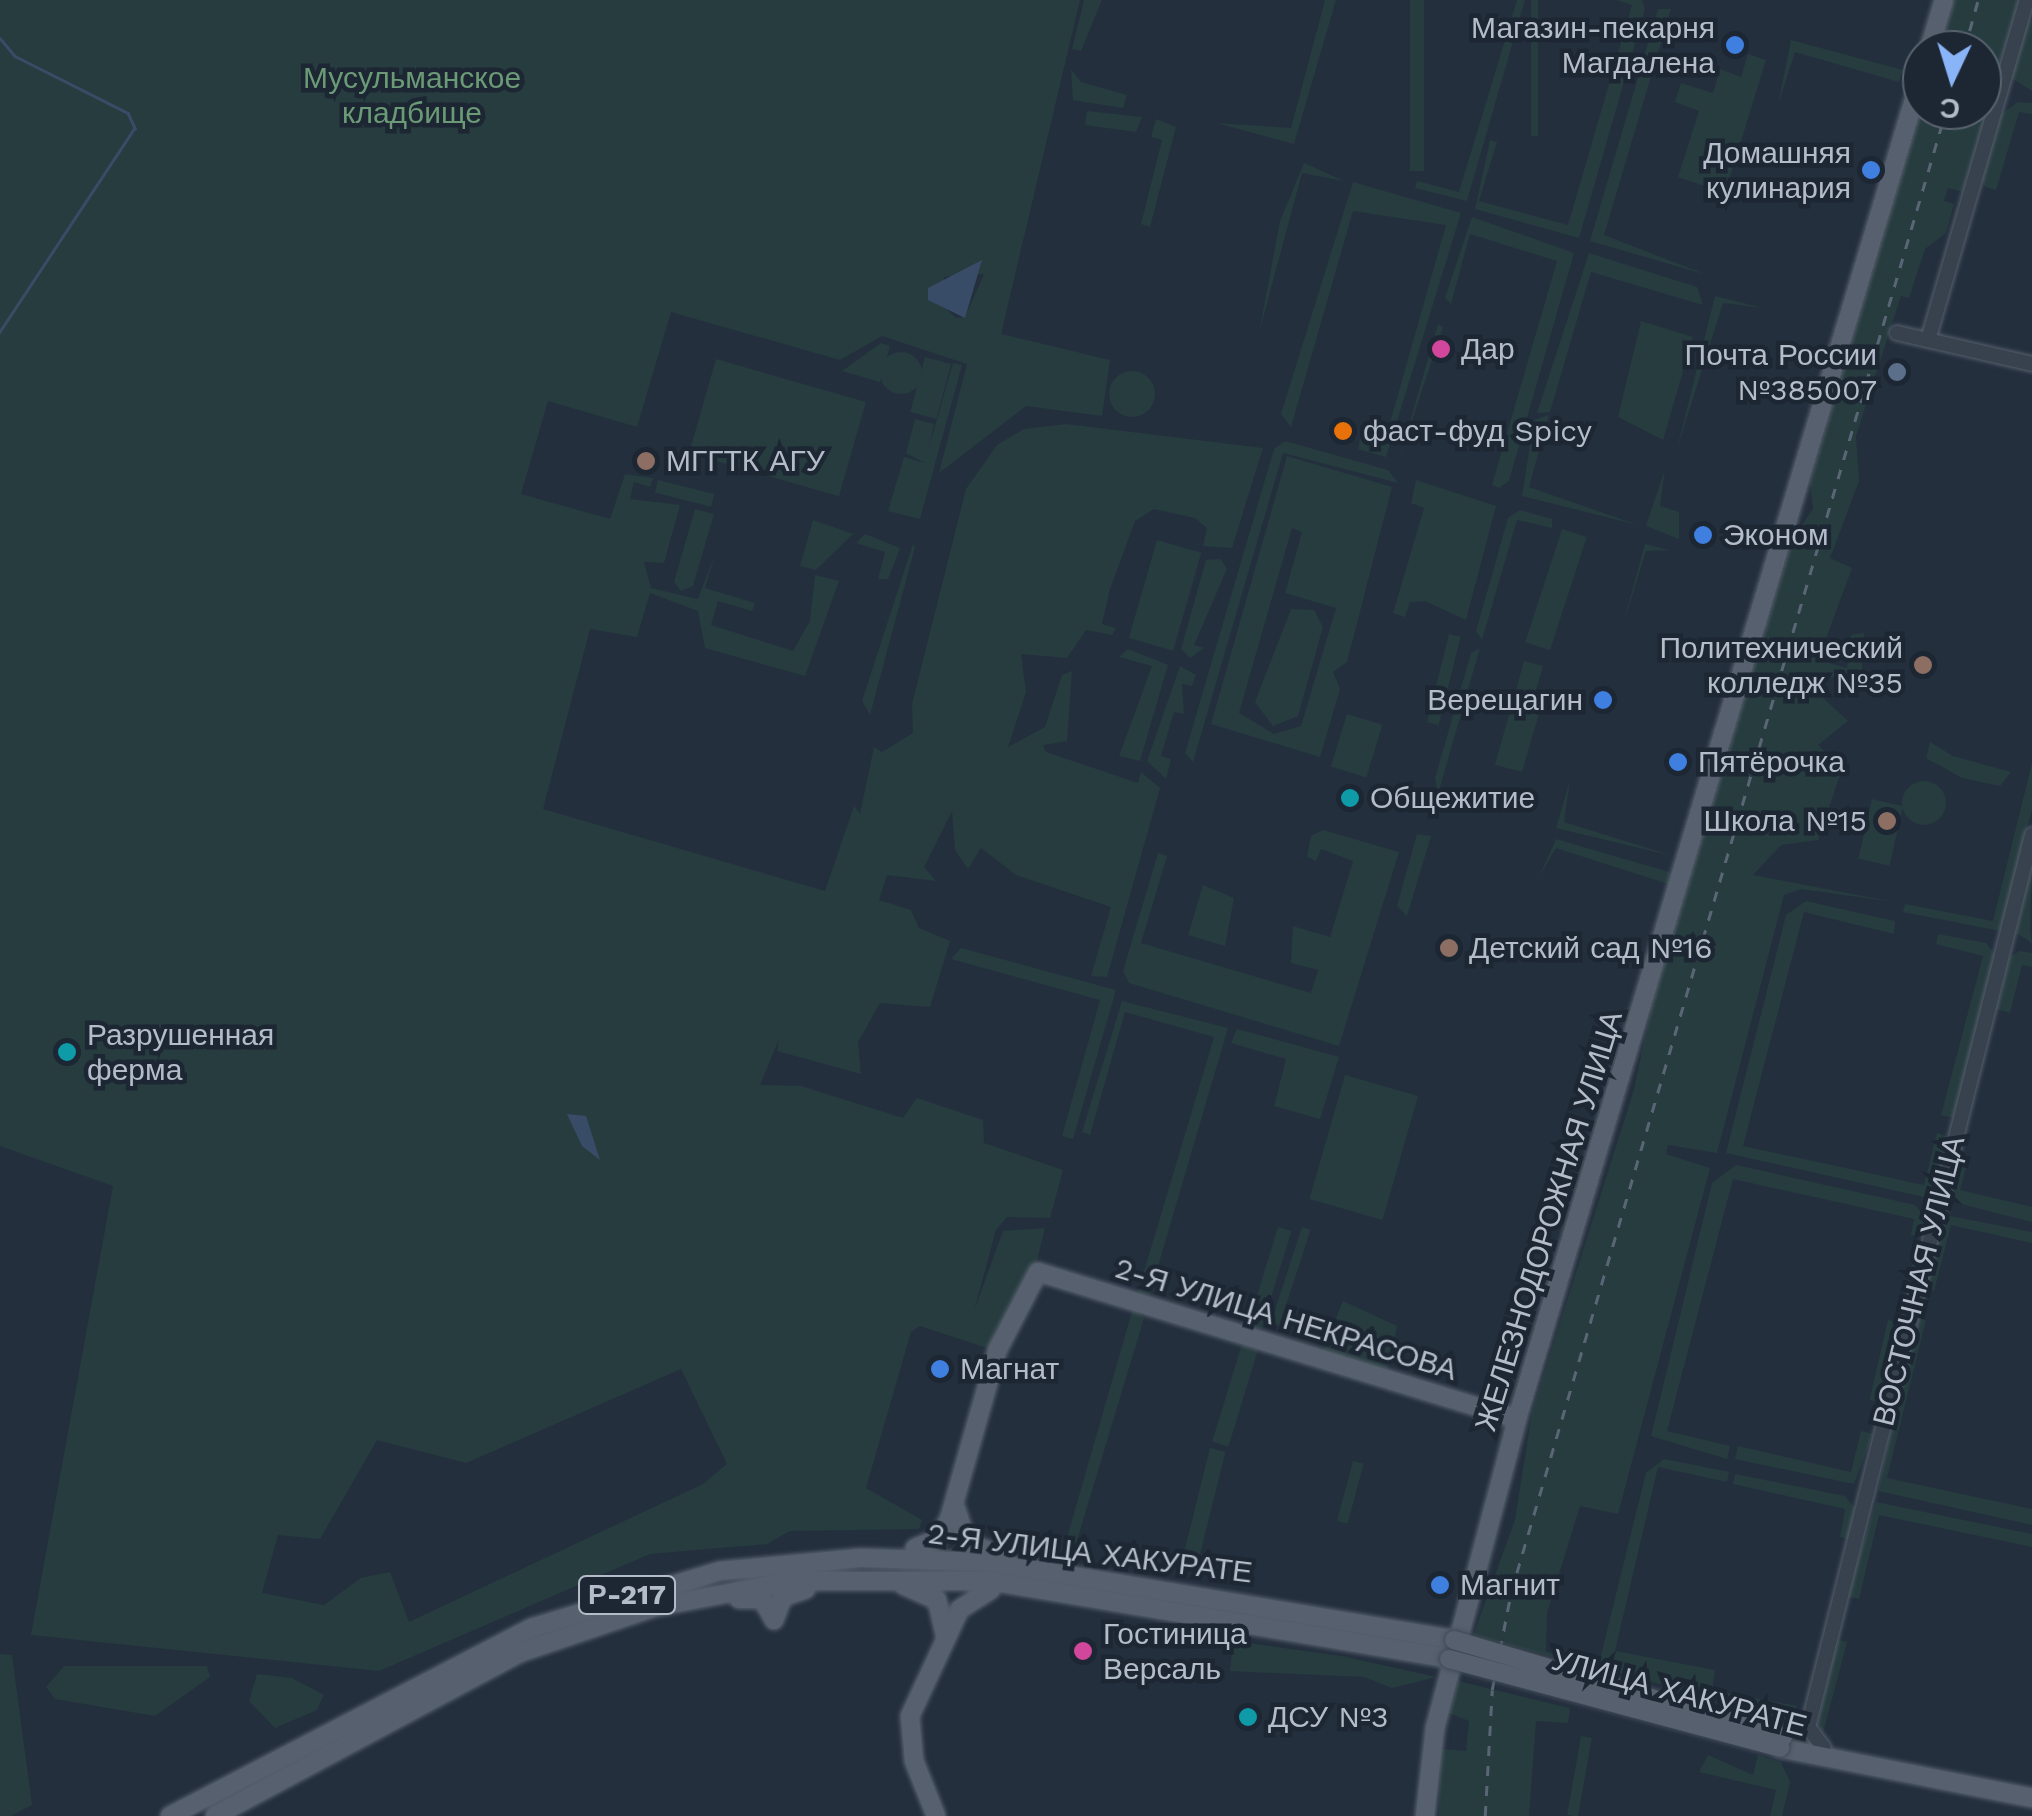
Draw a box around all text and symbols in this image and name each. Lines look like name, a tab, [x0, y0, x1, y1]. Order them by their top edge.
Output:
place label: Магазин-пекарня Магдалена	[1471, 10, 1715, 80]
north arrow	[1902, 30, 2002, 130]
marker: Магазин-пекарня Магдалена	[1724, 34, 1746, 56]
park label: Мусульманское кладбище	[303, 60, 521, 130]
text: С	[1939, 91, 1961, 126]
place label: Домашняя кулинария	[1703, 135, 1851, 206]
marker: Домашняя кулинария	[1860, 159, 1882, 181]
place label: Дар	[1461, 331, 1515, 367]
place label: Почта России №385007	[1685, 337, 1877, 408]
marker: Дар	[1430, 338, 1452, 360]
marker: Почта России №385007	[1886, 361, 1908, 383]
place label: фаст-фуд Spicy	[1363, 413, 1592, 449]
marker: фаст-фуд Spicy	[1332, 420, 1354, 442]
place label: МГГТК АГУ	[666, 443, 825, 479]
marker: МГГТК АГУ	[635, 450, 657, 472]
place label: Эконом	[1723, 517, 1829, 553]
marker: Эконом	[1692, 524, 1714, 546]
place label: Политехнический колледж №35	[1659, 630, 1903, 700]
marker: Политехнический колледж №35	[1912, 654, 1934, 676]
place label: Верещагин	[1427, 682, 1583, 718]
marker: Верещагин	[1592, 689, 1614, 711]
place label: Пятёрочка	[1698, 744, 1845, 780]
marker: Пятёрочка	[1667, 751, 1689, 773]
place label: Общежитие	[1370, 780, 1535, 816]
marker: Общежитие	[1339, 787, 1361, 809]
place label: Школа №15	[1704, 803, 1867, 839]
marker: Школа №15	[1876, 810, 1898, 832]
place label: Детский сад №16	[1469, 930, 1712, 966]
marker: Детский сад №16	[1438, 937, 1460, 959]
street label: ЖЕЛЕЗНОДОРОЖНАЯ УЛИЦА	[1468, 1006, 1630, 1436]
place label: Разрушенная ферма	[87, 1017, 274, 1088]
marker: Разрушенная ферма	[56, 1041, 78, 1063]
street label: ВОСТОЧНАЯ УЛИЦА	[1866, 1132, 1972, 1430]
street label: 2-Я УЛИЦА НЕКРАСОВА	[1111, 1250, 1461, 1388]
place label: Магнат	[960, 1351, 1059, 1387]
marker: Магнат	[929, 1358, 951, 1380]
street label: 2-Я УЛИЦА ХАКУРАТЕ	[926, 1515, 1254, 1591]
place label: Магнит	[1460, 1567, 1560, 1603]
road number: Р-217	[577, 1572, 677, 1618]
marker: Магнит	[1429, 1574, 1451, 1596]
place label: Гостиница Версаль	[1103, 1616, 1247, 1686]
marker: Гостиница Версаль	[1072, 1640, 1094, 1662]
street label: УЛИЦА ХАКУРАТЕ	[1547, 1642, 1811, 1744]
place label: ДСУ №3	[1268, 1699, 1389, 1735]
marker: ДСУ №3	[1237, 1706, 1259, 1728]

